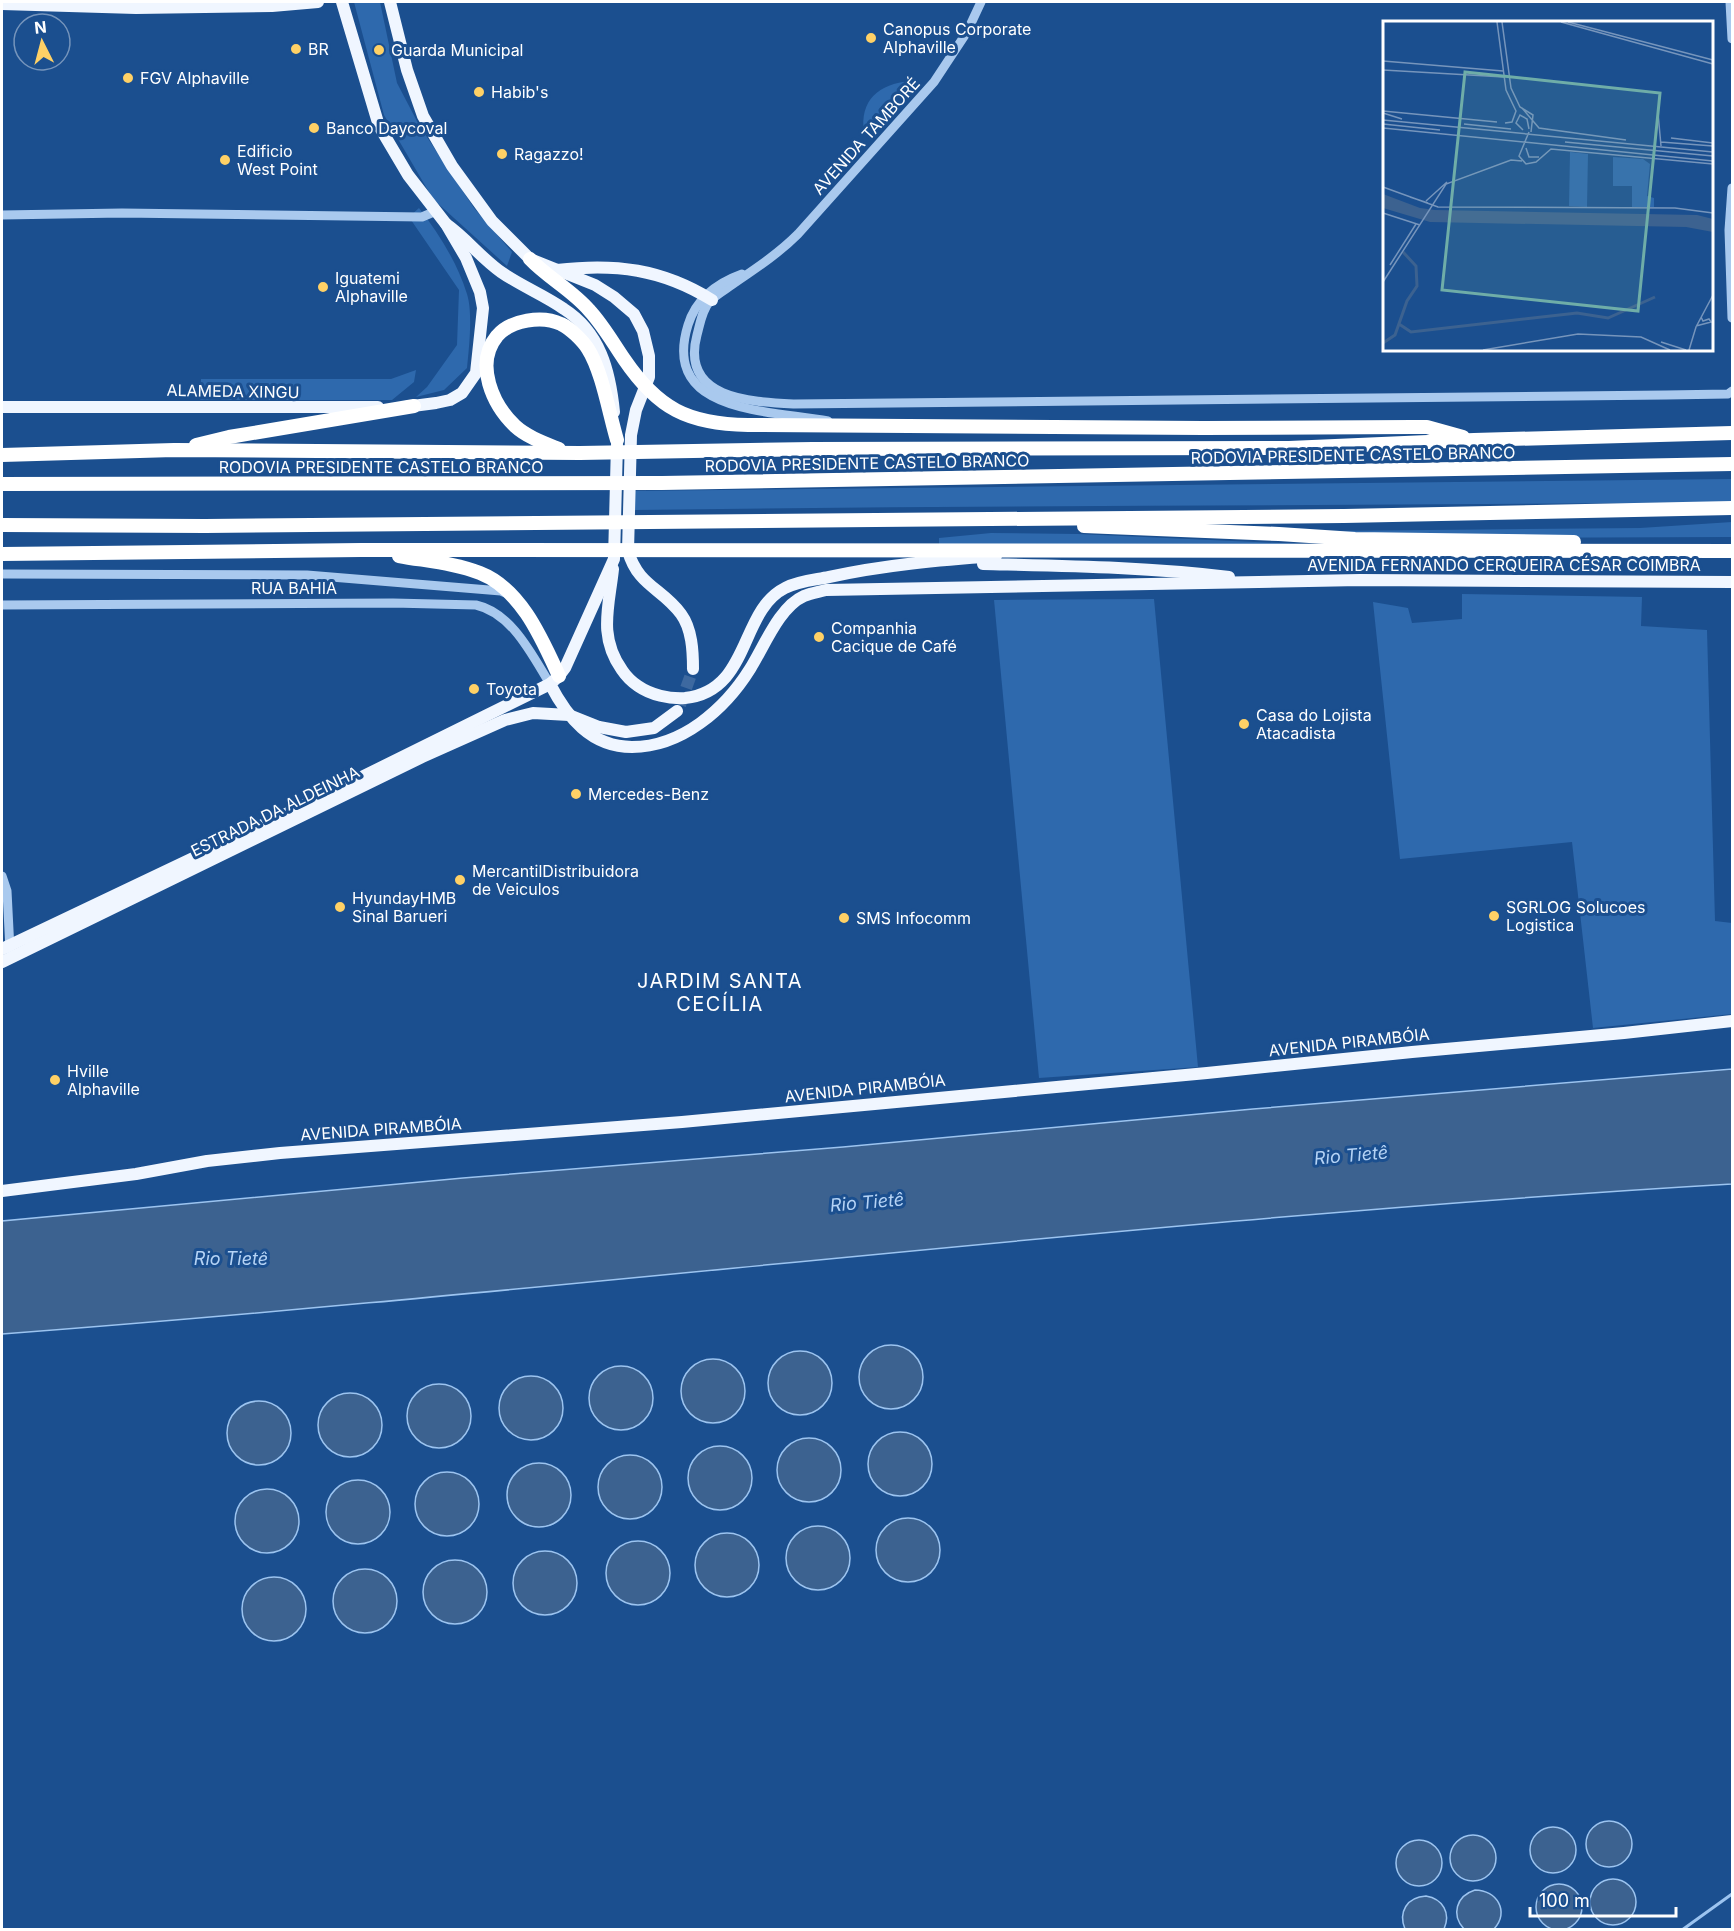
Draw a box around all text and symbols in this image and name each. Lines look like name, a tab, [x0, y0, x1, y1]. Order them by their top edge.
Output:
north arrow	[12, 12, 72, 72]
text: N	[33, 16, 48, 38]
place label: Canopus Corporate Alphaville	[883, 19, 1031, 57]
inset map	[1383, 21, 1713, 351]
marker: Canopus Corporate Alphaville	[864, 31, 878, 45]
place label: BR	[308, 39, 329, 59]
place label: Guarda Municipal	[391, 40, 524, 60]
marker: BR	[289, 42, 303, 56]
marker: Guarda Municipal	[372, 43, 386, 57]
place label: FGV Alphaville	[140, 68, 249, 88]
marker: FGV Alphaville	[121, 71, 135, 85]
street label: AVENIDA TAMBORÉ	[808, 73, 924, 199]
place label: Habib's	[491, 82, 548, 102]
marker: Habib's	[472, 85, 486, 99]
place label: Banco Daycoval	[326, 118, 447, 138]
marker: Banco Daycoval	[307, 121, 321, 135]
place label: Edificio West Point	[237, 141, 318, 179]
place label: Ragazzo!	[514, 144, 584, 164]
marker: Ragazzo!	[495, 147, 509, 161]
marker: Edificio West Point	[218, 153, 232, 167]
place label: Iguatemi Alphaville	[335, 268, 408, 306]
marker: Iguatemi Alphaville	[316, 280, 330, 294]
street label: ALAMEDA XINGU	[166, 380, 300, 402]
street label: RODOVIA PRESIDENTE CASTELO BRANCO	[1190, 442, 1516, 468]
street label: RODOVIA PRESIDENTE CASTELO BRANCO	[704, 450, 1030, 476]
street label: RODOVIA PRESIDENTE CASTELO BRANCO	[219, 457, 543, 477]
street label: AVENIDA FERNANDO CERQUEIRA CÉSAR COIMBRA	[1307, 555, 1701, 575]
street label: RUA BAHIA	[251, 578, 337, 598]
place label: Companhia Cacique de Café	[831, 618, 957, 656]
marker: Companhia Cacique de Café	[812, 630, 826, 644]
place label: Toyota	[486, 679, 537, 699]
marker: Toyota	[467, 682, 481, 696]
place label: Casa do Lojista Atacadista	[1256, 705, 1372, 743]
marker: Casa do Lojista Atacadista	[1237, 717, 1251, 731]
street label: ESTRADA DA ALDEINHA	[187, 761, 363, 861]
place label: Mercedes-Benz	[588, 784, 709, 804]
marker: Mercedes-Benz	[569, 787, 583, 801]
place label: MercantilDistribuidora de Veiculos	[472, 861, 639, 899]
marker: MercantilDistribuidora de Veiculos	[453, 873, 467, 887]
place label: HyundayHMB Sinal Barueri	[352, 888, 456, 926]
place label: SGRLOG Solucoes Logistica	[1506, 897, 1645, 935]
marker: HyundayHMB Sinal Barueri	[333, 900, 347, 914]
place label: SMS Infocomm	[856, 908, 971, 928]
marker: SGRLOG Solucoes Logistica	[1487, 909, 1501, 923]
marker: SMS Infocomm	[837, 911, 851, 925]
district label: JARDIM SANTA CECÍLIA	[637, 969, 803, 1016]
street label: AVENIDA PIRAMBÓIA	[1267, 1024, 1431, 1060]
place label: Hville Alphaville	[67, 1061, 140, 1099]
street label: AVENIDA PIRAMBÓIA	[783, 1070, 947, 1106]
marker: Hville Alphaville	[48, 1073, 62, 1087]
street label: AVENIDA PIRAMBÓIA	[300, 1113, 462, 1145]
water label: Rio Tietê	[1313, 1141, 1389, 1169]
water label: Rio Tietê	[829, 1188, 905, 1216]
water label: Rio Tietê	[194, 1248, 268, 1269]
scale bar	[1530, 1880, 1676, 1918]
text: 100 m	[1539, 1890, 1590, 1911]

